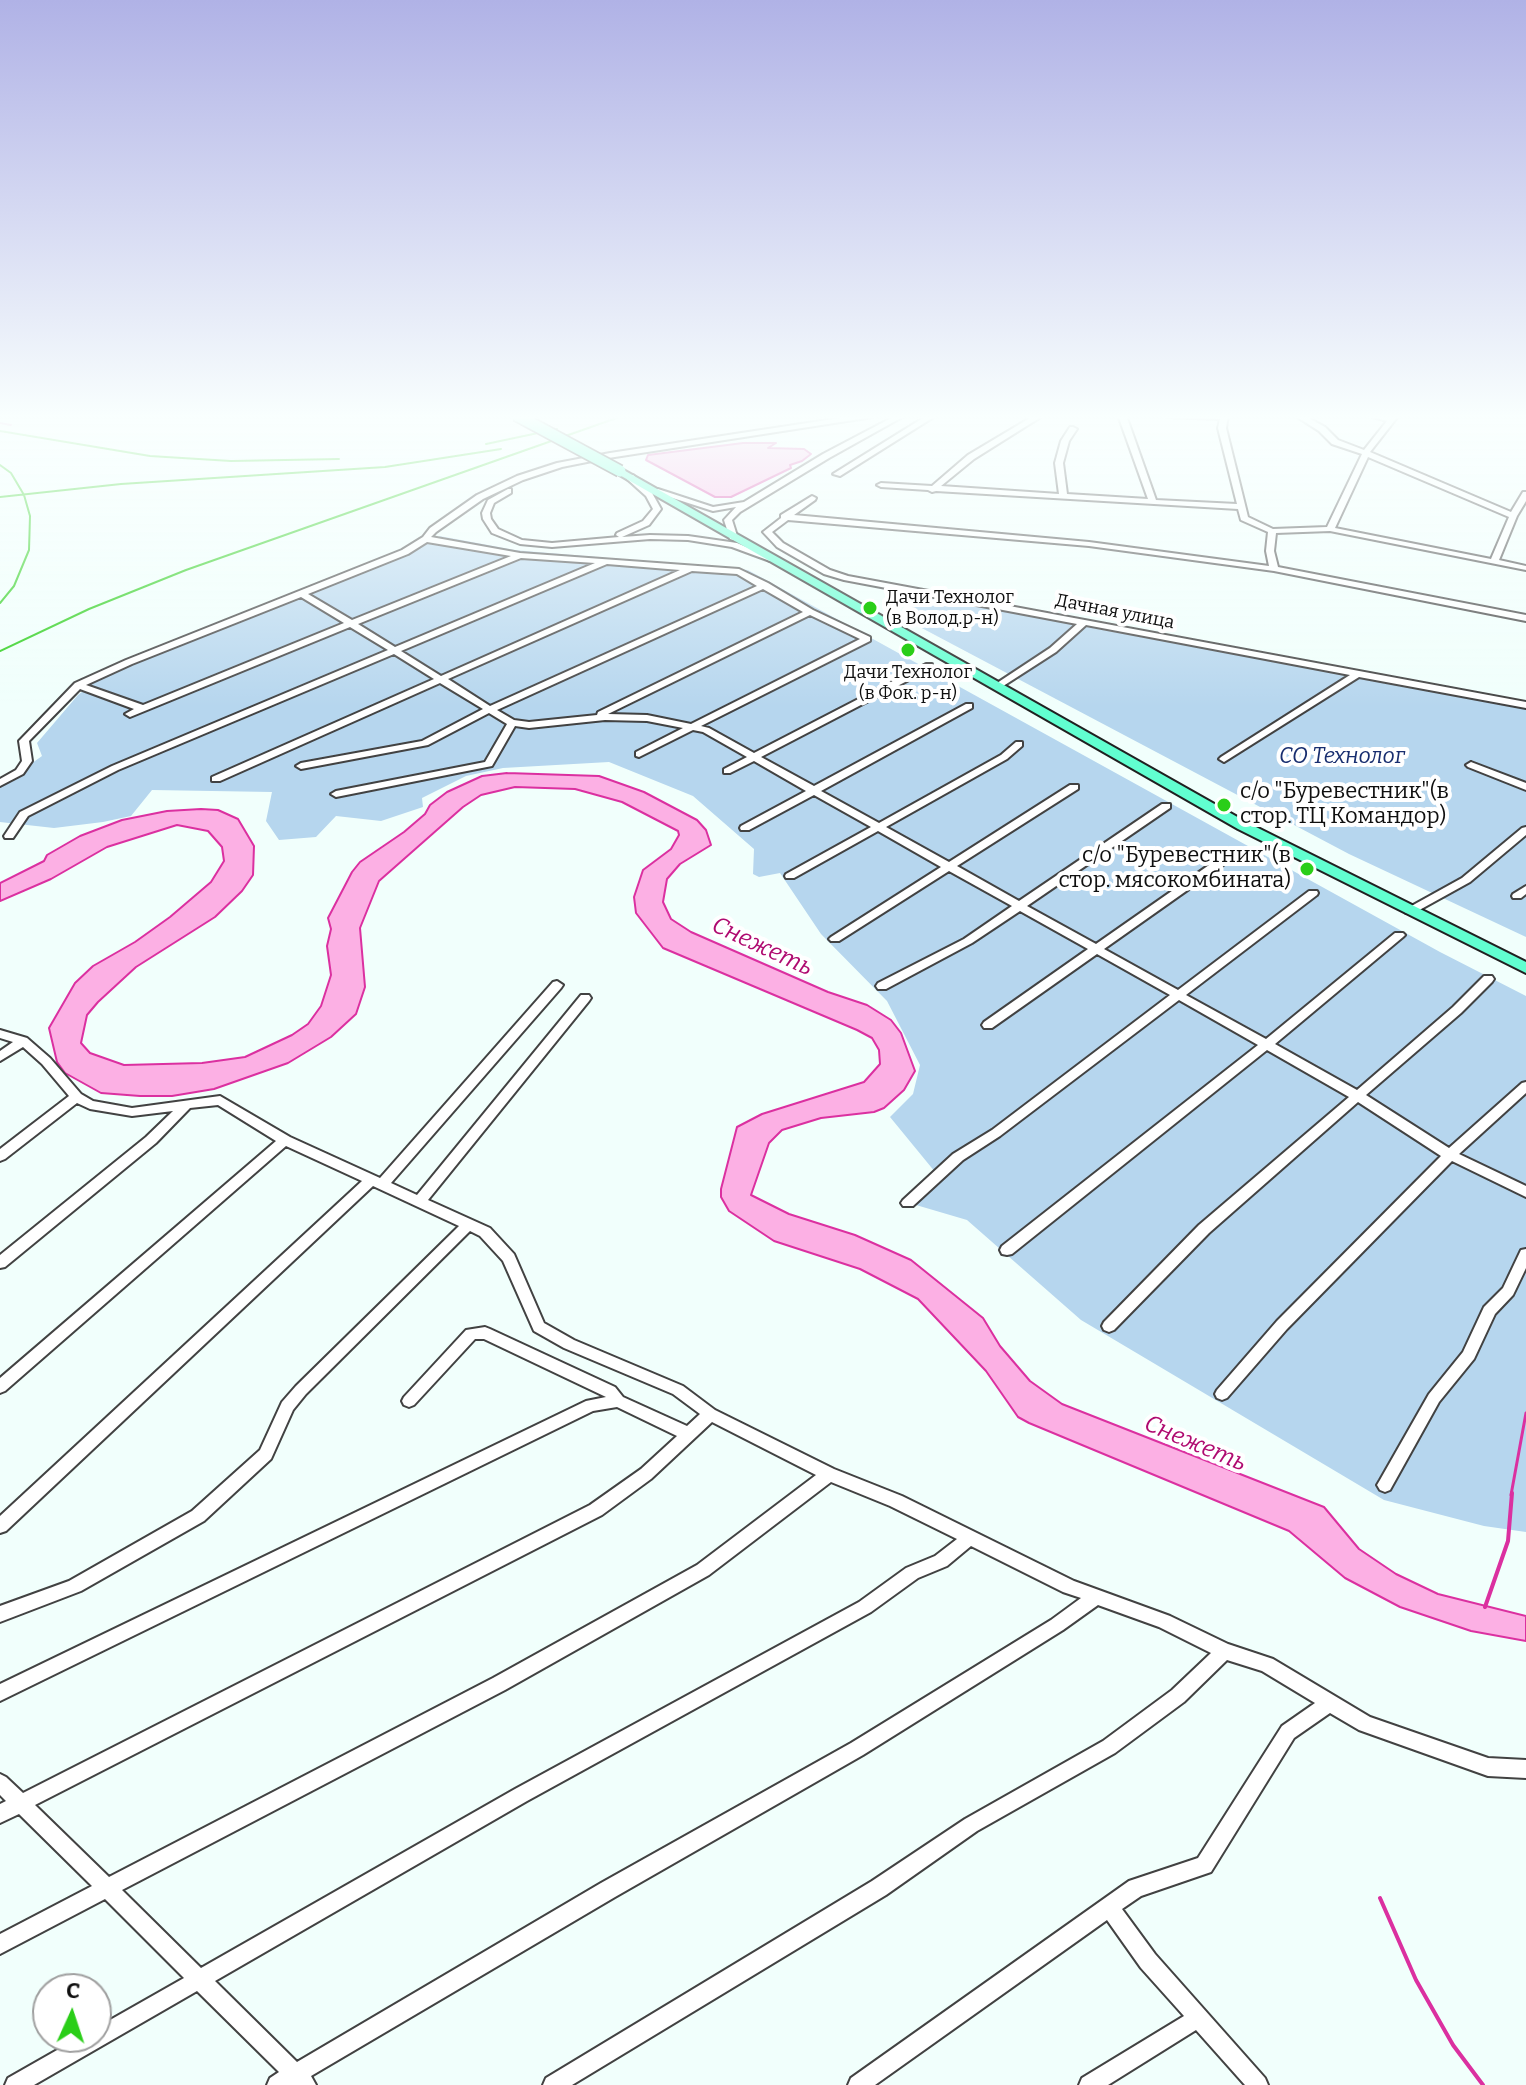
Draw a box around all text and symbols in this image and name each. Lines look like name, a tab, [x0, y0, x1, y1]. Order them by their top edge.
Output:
place label: Дачи Технолог (в Волод.р-н)	[886, 587, 1014, 630]
street label: Дачная улица	[1054, 590, 1176, 634]
marker: Дачи Технолог (в Волод.р-н)	[861, 599, 879, 617]
marker: Дачи Технолог (в Фок. р-н)	[899, 641, 917, 659]
place label: Дачи Технолог (в Фок. р-н)	[844, 662, 972, 704]
park label: СО Технолог	[1279, 744, 1405, 770]
place label: с/о "Буревестник"(в стор. ТЦ Командор)	[1240, 779, 1449, 830]
marker: с/о "Буревестник"(в стор. ТЦ Командор)	[1215, 796, 1233, 814]
place label: с/о "Буревестник"(в стор. мясокомбината)	[1058, 843, 1291, 894]
marker: с/о "Буревестник"(в стор. мясокомбината)	[1298, 860, 1316, 878]
water label: Снежеть	[707, 911, 817, 983]
water label: Снежеть	[1140, 1410, 1250, 1478]
north arrow	[32, 1973, 112, 2053]
text: С	[66, 1977, 81, 2004]

